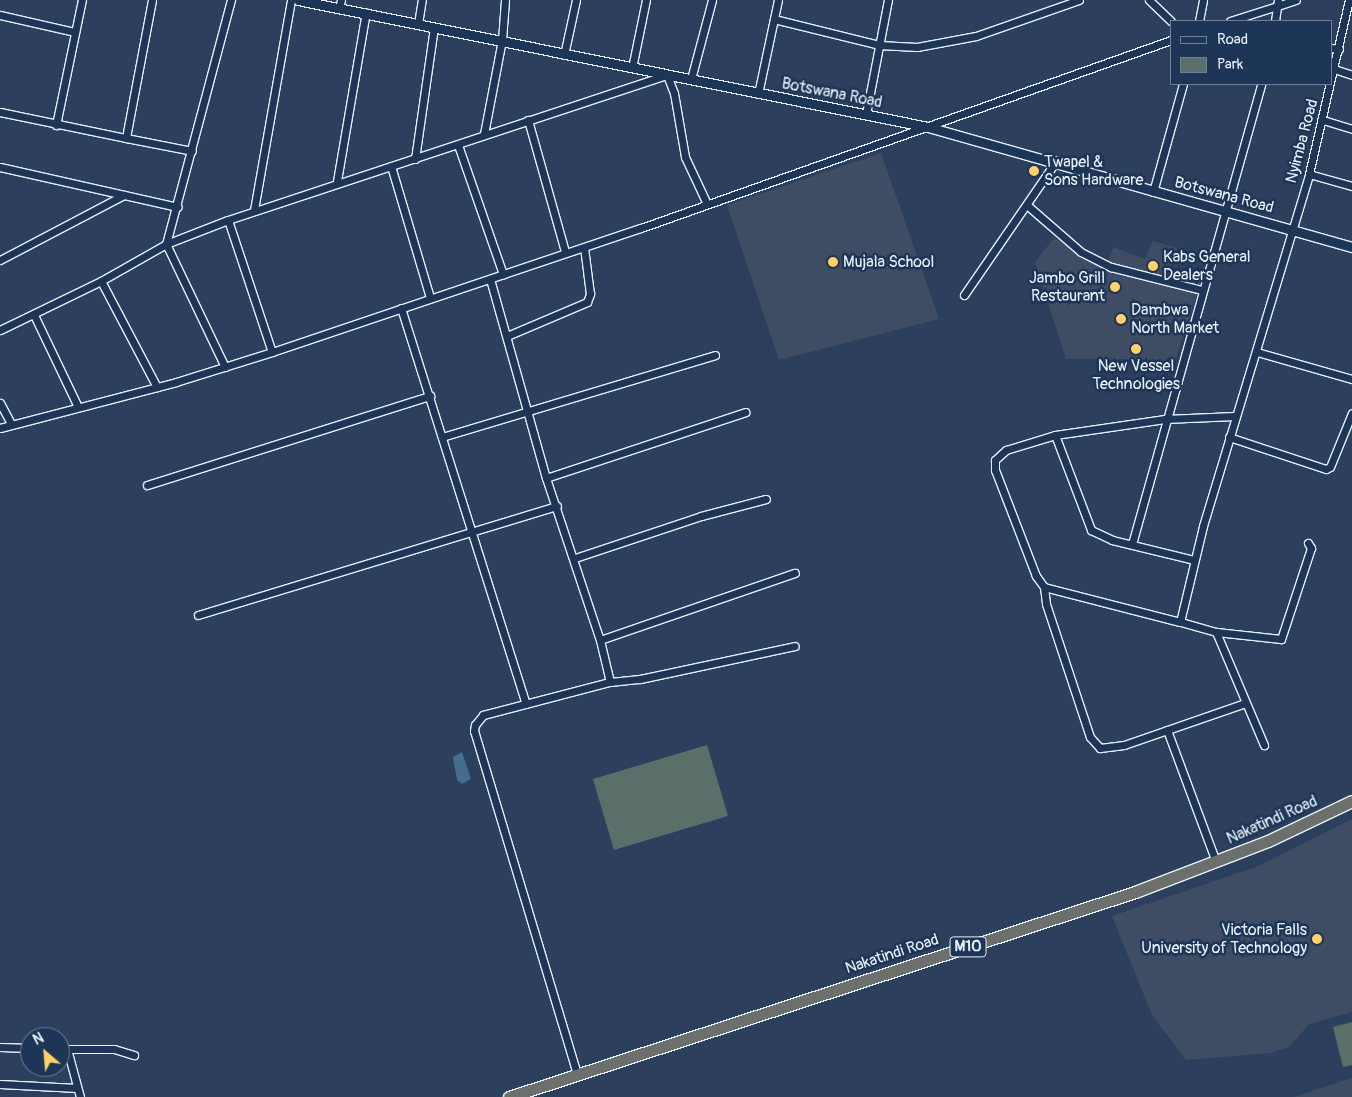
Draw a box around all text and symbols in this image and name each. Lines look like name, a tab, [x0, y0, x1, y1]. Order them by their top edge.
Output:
legend	[1170, 20, 1332, 85]
text: Road	[1217, 30, 1248, 49]
text: Park	[1217, 55, 1243, 74]
street label: Botswana Road	[780, 74, 884, 112]
street label: Nyimba Road	[1282, 97, 1322, 185]
place label: Twapel & Sons Hardware	[1044, 152, 1143, 190]
marker: Twapel & Sons Hardware	[1028, 165, 1040, 177]
street label: Botswana Road	[1172, 173, 1276, 217]
place label: Kabs General Dealers	[1163, 247, 1251, 285]
place label: Mujala School	[843, 252, 934, 272]
marker: Mujala School	[827, 256, 839, 268]
marker: Kabs General Dealers	[1147, 260, 1159, 272]
place label: Jambo Grill Restaurant	[1029, 268, 1105, 306]
marker: Jambo Grill Restaurant	[1109, 281, 1121, 293]
place label: Dambwa North Market	[1131, 300, 1219, 338]
marker: Dambwa North Market	[1115, 313, 1127, 325]
marker: New Vessel Technologies	[1130, 343, 1142, 355]
place label: New Vessel Technologies	[1092, 356, 1180, 394]
street label: Nakatindi Road	[1224, 791, 1320, 849]
place label: Victoria Falls University of Technology	[1141, 920, 1307, 958]
street label: Nakatindi Road	[843, 930, 941, 978]
marker: Victoria Falls University of Technology	[1311, 933, 1323, 945]
road number: M10	[949, 934, 987, 960]
north arrow	[20, 1027, 70, 1077]
text: N	[30, 1029, 46, 1049]

